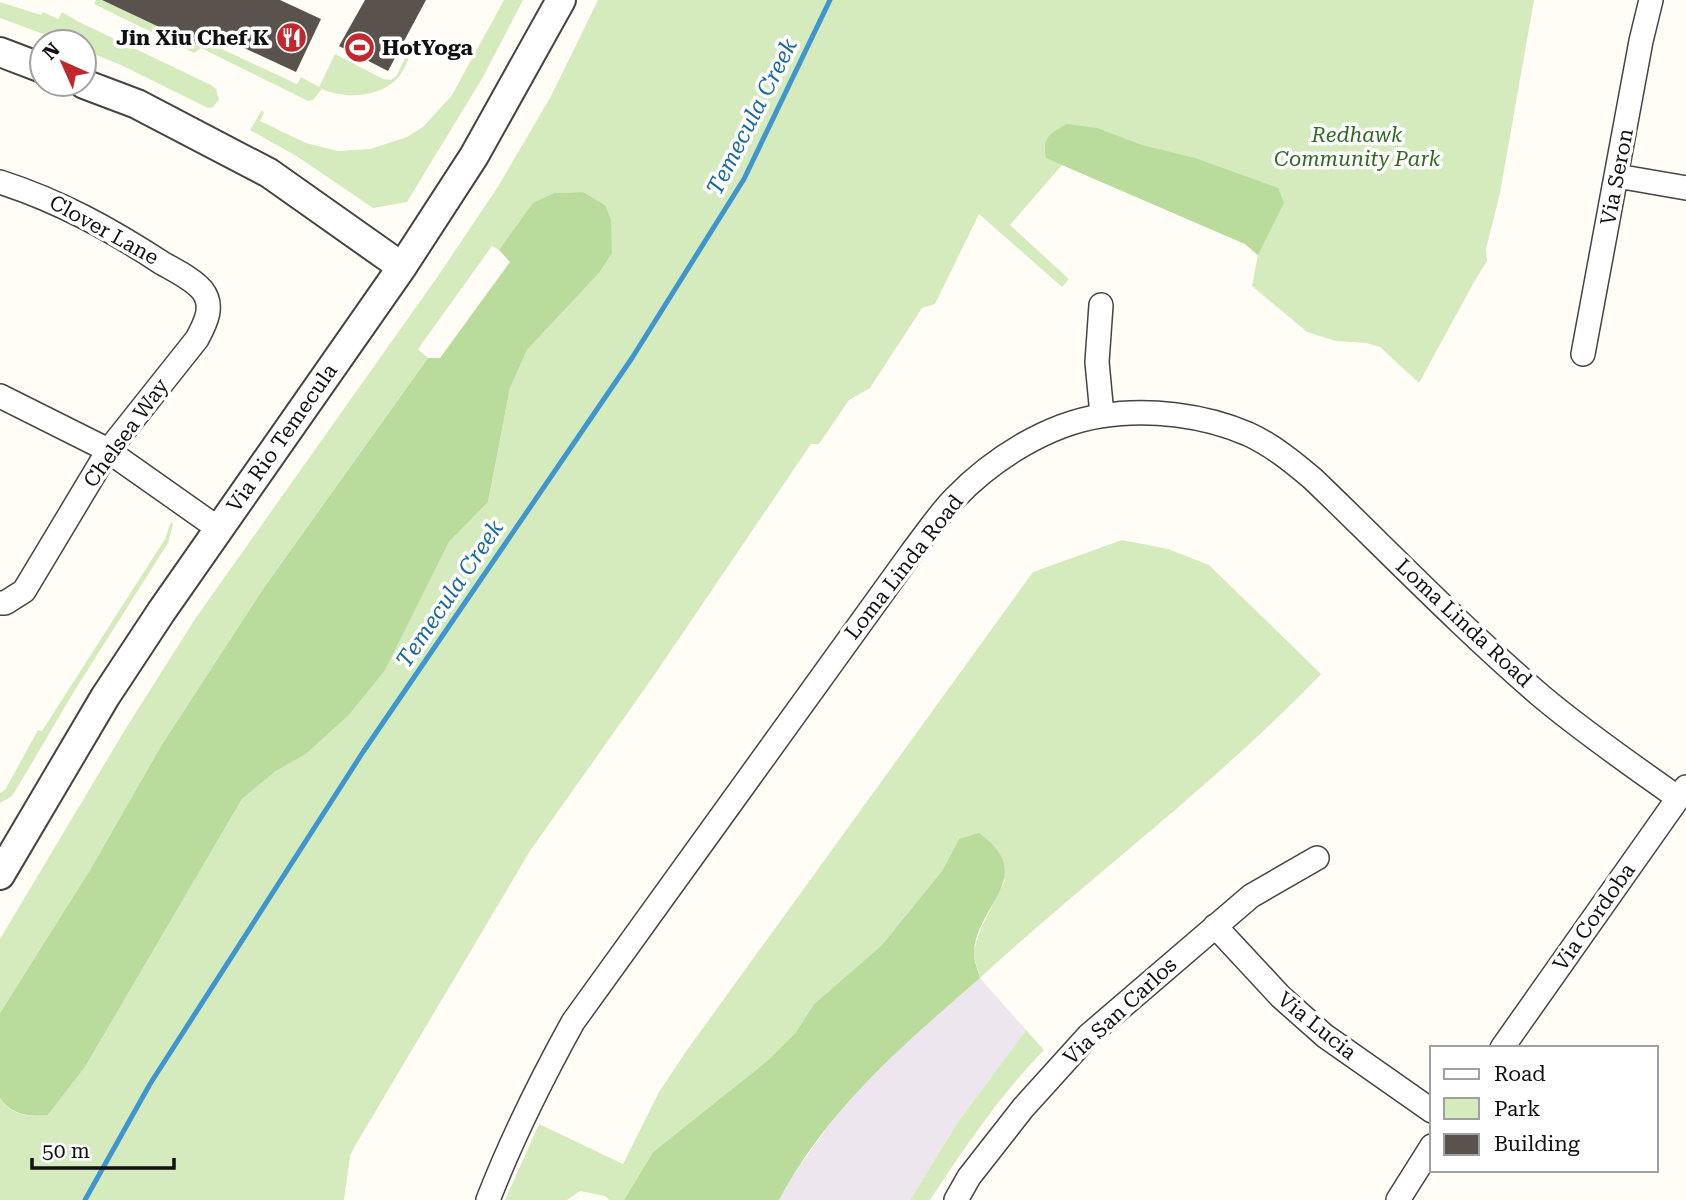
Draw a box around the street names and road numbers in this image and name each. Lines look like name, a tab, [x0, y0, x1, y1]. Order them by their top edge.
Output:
street label: Via Seron	[1596, 126, 1638, 227]
street label: Clover Lane	[45, 190, 163, 270]
street label: Via Rio Temecula	[222, 359, 342, 517]
street label: Chelsea Way	[79, 374, 174, 492]
street label: Loma Linda Road	[840, 490, 968, 644]
street label: Loma Linda Road	[1391, 554, 1537, 692]
street label: Via Cordoba	[1548, 858, 1640, 975]
street label: Via San Carlos	[1058, 952, 1182, 1070]
street label: Via Lucia	[1273, 987, 1362, 1065]

